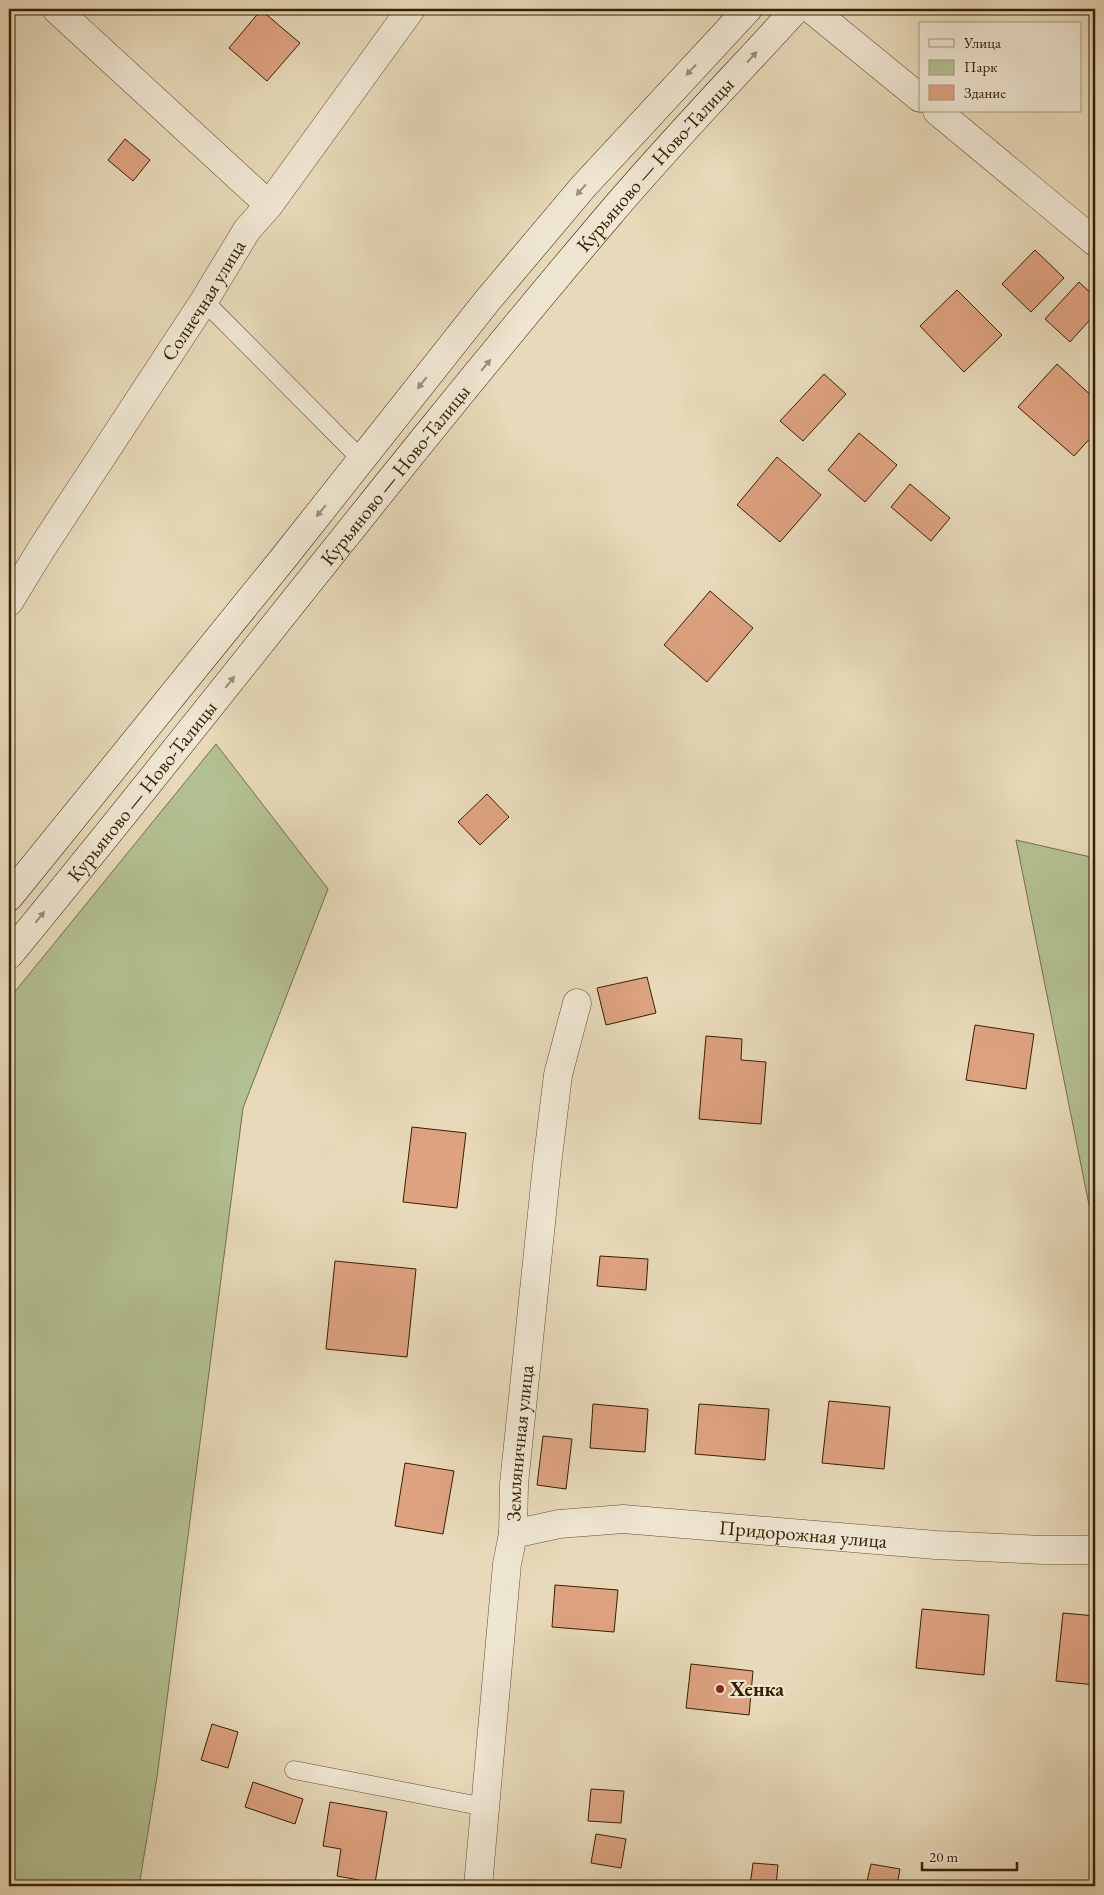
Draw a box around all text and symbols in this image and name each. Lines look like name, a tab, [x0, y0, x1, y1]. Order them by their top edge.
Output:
legend	[919, 22, 1082, 112]
text: Улица	[963, 33, 1001, 52]
one-way arrow	[747, 50, 758, 63]
text: Парк	[964, 57, 997, 76]
one-way arrow	[685, 64, 697, 76]
street label: Курьяново — Ново-Талицы	[570, 72, 739, 257]
text: Здание	[964, 83, 1006, 102]
one-way arrow	[575, 183, 586, 196]
street label: Солнечная улица	[155, 235, 251, 366]
one-way arrow	[480, 358, 491, 371]
one-way arrow	[417, 376, 428, 389]
street label: Курьяново — Ново-Талицы	[314, 379, 476, 571]
one-way arrow	[316, 504, 327, 517]
one-way arrow	[224, 676, 235, 689]
street label: Курьяново — Ново-Талицы	[61, 695, 222, 887]
one-way arrow	[34, 911, 45, 924]
street label: Земляничная улица	[500, 1364, 539, 1522]
street label: Придорожная улица	[718, 1514, 888, 1554]
place label: Хенка	[729, 1676, 784, 1702]
marker: Хенка	[714, 1683, 726, 1695]
scale bar	[922, 1840, 1016, 1872]
text: 20 m	[929, 1847, 958, 1866]

